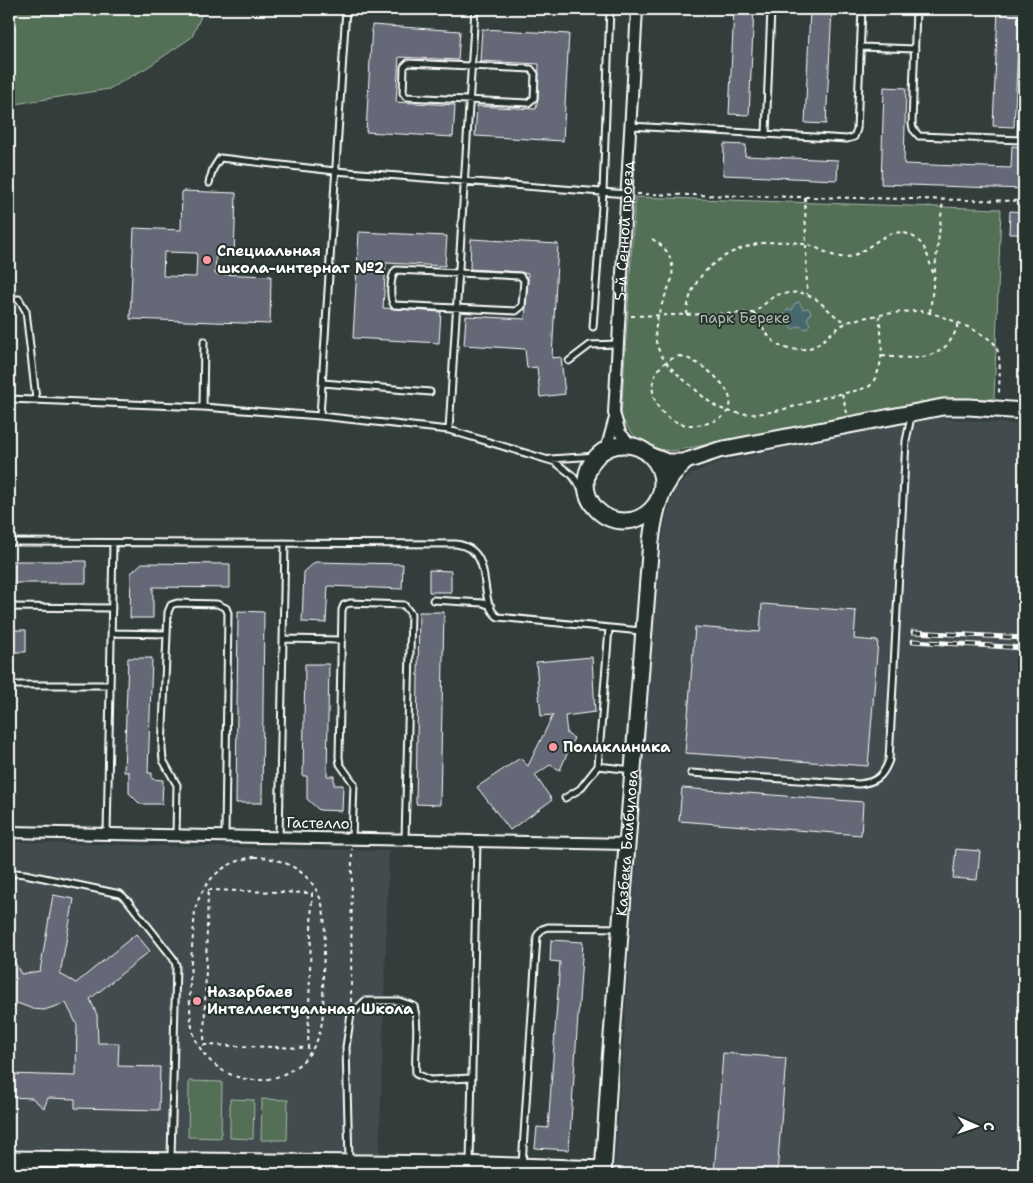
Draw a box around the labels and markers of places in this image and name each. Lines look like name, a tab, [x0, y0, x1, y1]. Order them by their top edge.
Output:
place label: Специальная школа-интернат №2	[217, 241, 385, 278]
marker: Специальная школа-интернат №2	[201, 254, 213, 266]
place label: Поликлиника	[563, 737, 671, 757]
marker: Поликлиника	[547, 741, 559, 753]
place label: Назарбаев Интеллектуальная Школа	[207, 982, 414, 1019]
marker: Назарбаев Интеллектуальная Школа	[191, 995, 203, 1007]

